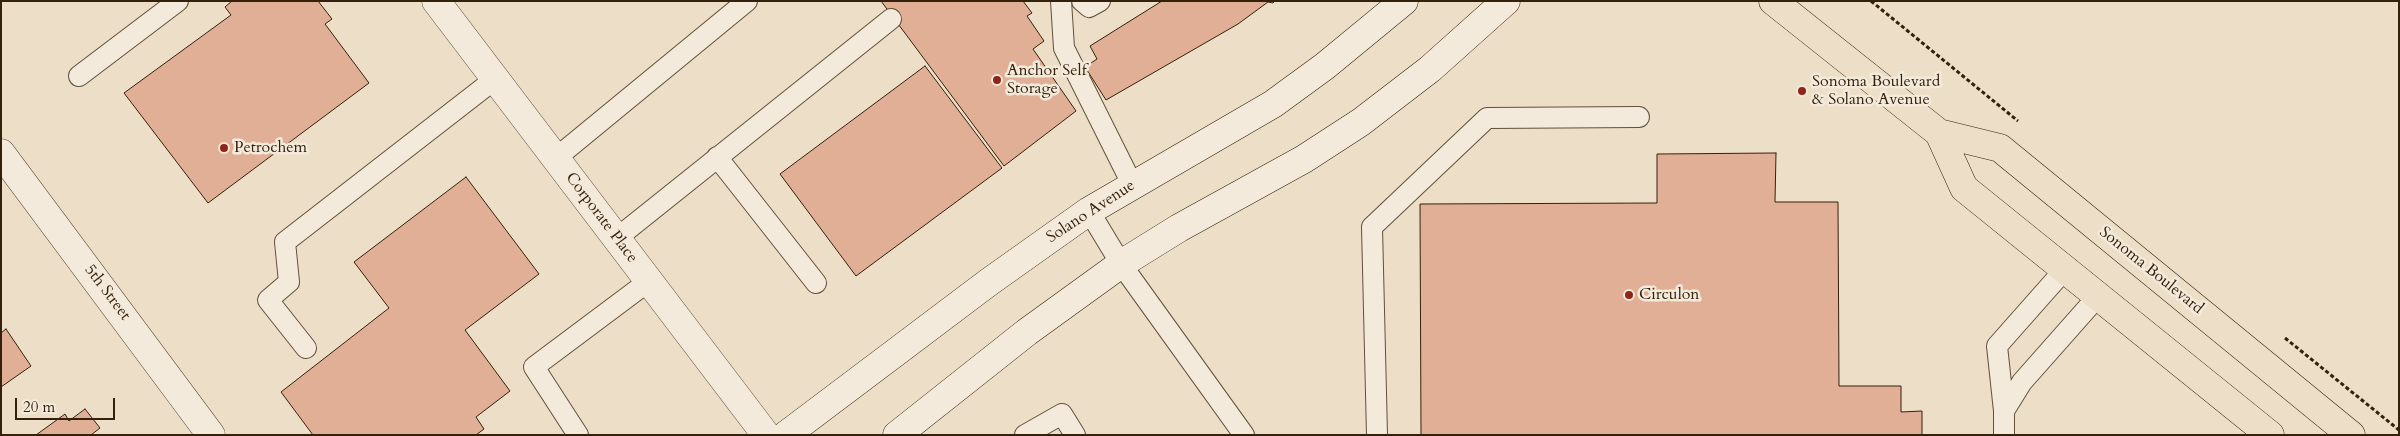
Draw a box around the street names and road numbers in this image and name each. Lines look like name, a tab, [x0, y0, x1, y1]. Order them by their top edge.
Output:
street label: Corporate Place	[561, 169, 641, 267]
street label: Solano Avenue	[1043, 176, 1139, 248]
street label: Sonoma Boulevard	[2095, 223, 2207, 319]
street label: 5th Street	[80, 261, 134, 325]

